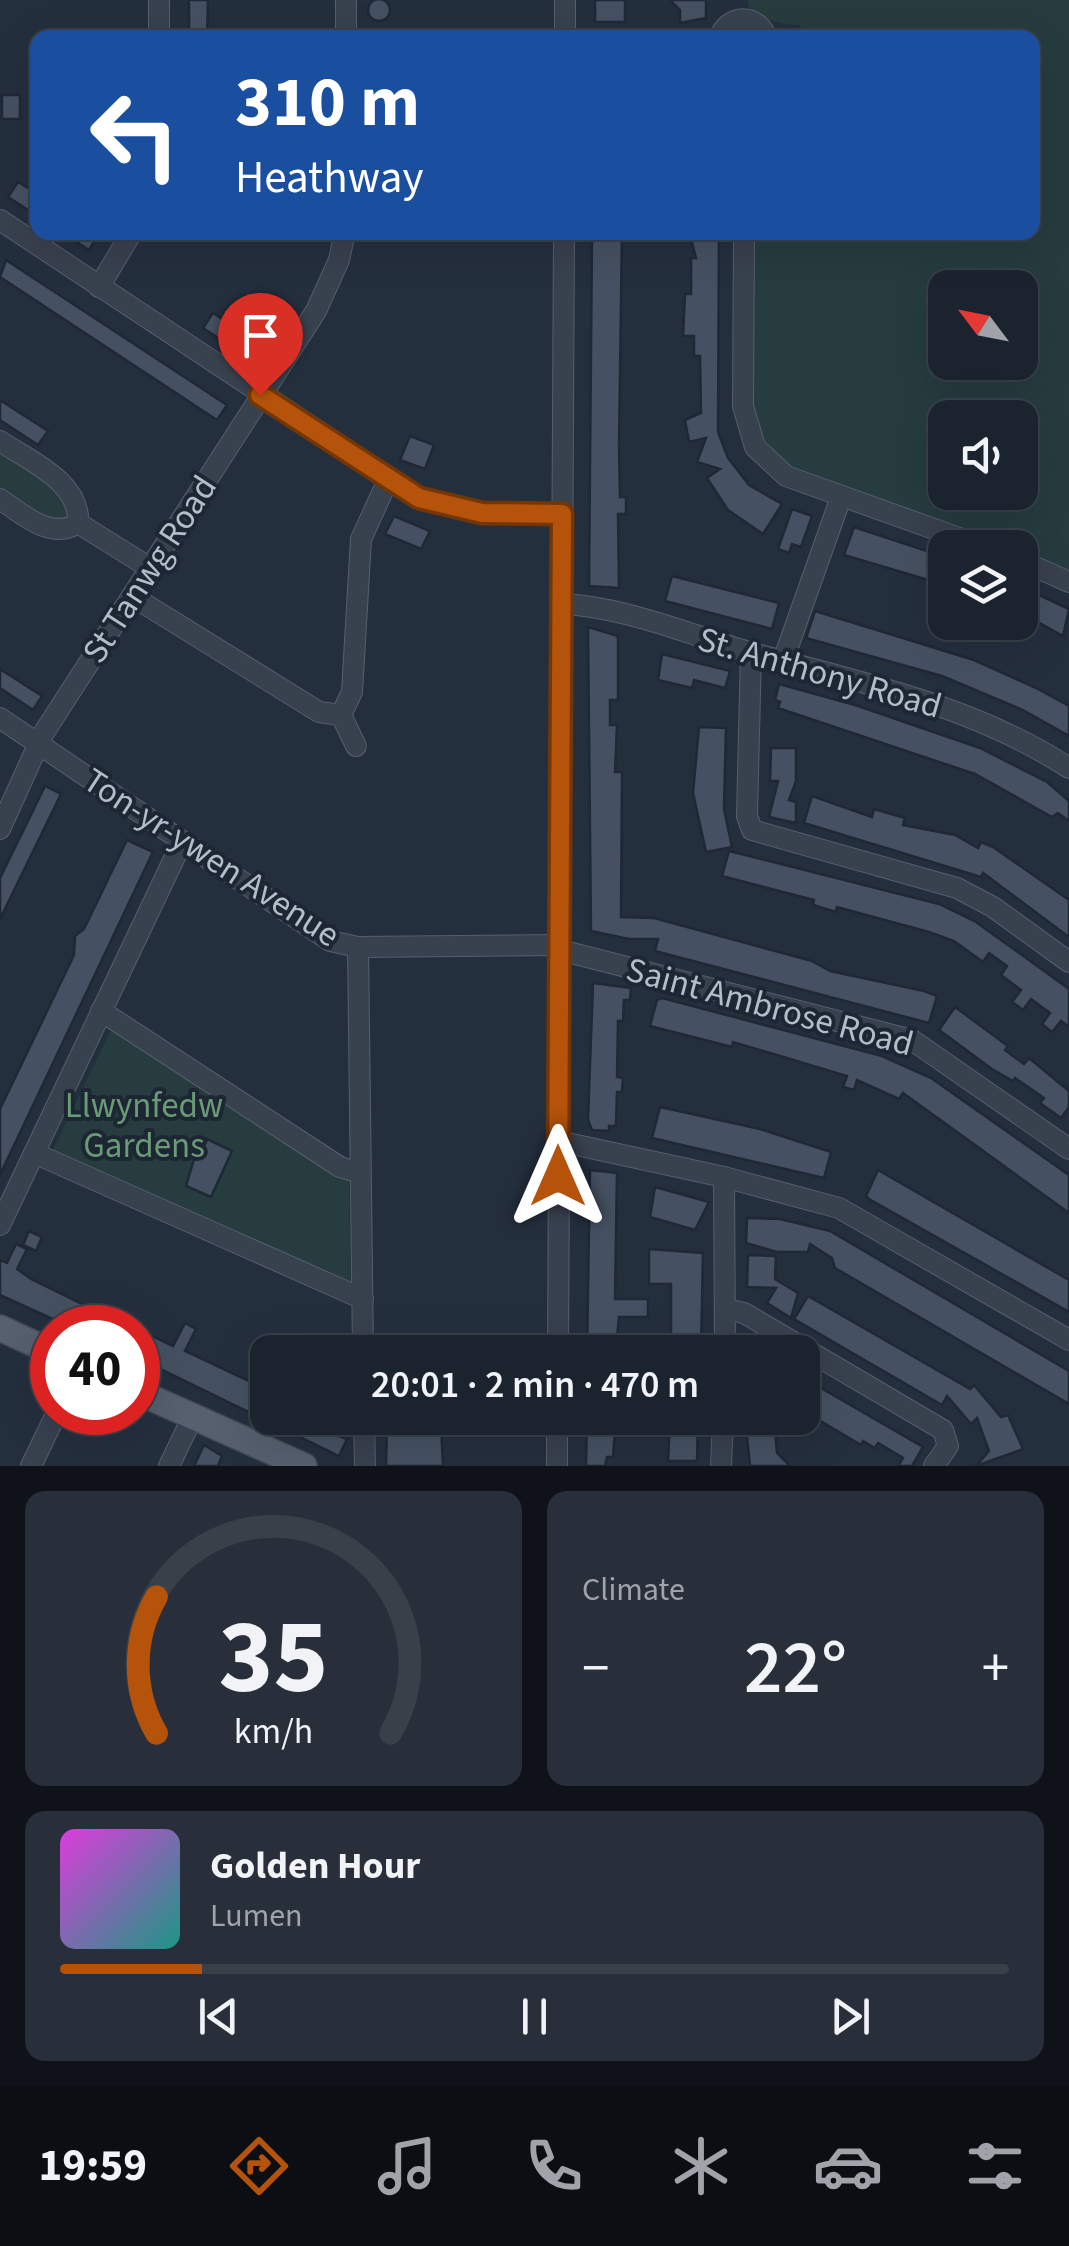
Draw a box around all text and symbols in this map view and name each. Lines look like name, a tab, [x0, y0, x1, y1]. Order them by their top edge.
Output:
text: 310 m	[235, 53, 420, 153]
icon: left	[70, 70, 200, 200]
text: Heathway	[235, 146, 423, 210]
north arrow	[928, 270, 1038, 380]
map controls	[928, 270, 1038, 640]
pin	[218, 293, 303, 396]
icon: arrive	[233, 308, 288, 363]
button: sound	[928, 400, 1038, 510]
street label: St Tanwg Road	[70, 466, 229, 673]
button: layers	[928, 530, 1038, 640]
street label: St. Anthony Road	[692, 614, 947, 732]
street label: Ton-yr-ywen Avenue	[73, 756, 350, 960]
street label: Saint Ambrose Road	[621, 945, 919, 1069]
park label: Llwynfedw Gardens	[65, 1081, 223, 1171]
position arrow	[506, 1124, 610, 1228]
speed limit sign: 40	[30, 1305, 160, 1435]
text: 20:01 · 2 min · 470 m	[371, 1358, 699, 1412]
text: Climate	[582, 1567, 685, 1613]
text: 35	[219, 1585, 328, 1733]
text: 22°	[744, 1615, 847, 1722]
text: −	[582, 1630, 609, 1708]
text: +	[982, 1630, 1009, 1708]
text: km/h	[234, 1706, 313, 1757]
text: Golden Hour	[210, 1839, 420, 1893]
text: Lumen	[210, 1893, 303, 1939]
icon: previous	[191, 1989, 246, 2044]
icon: pause	[507, 1989, 562, 2044]
icon: next	[823, 1989, 878, 2044]
icon: directions	[224, 2131, 294, 2201]
icon: music	[372, 2131, 442, 2201]
icon: phone	[519, 2131, 589, 2201]
icon: climate	[666, 2131, 736, 2201]
icon: car	[813, 2131, 883, 2201]
icon: filters	[960, 2131, 1030, 2201]
text: 19:59	[39, 2134, 147, 2198]

